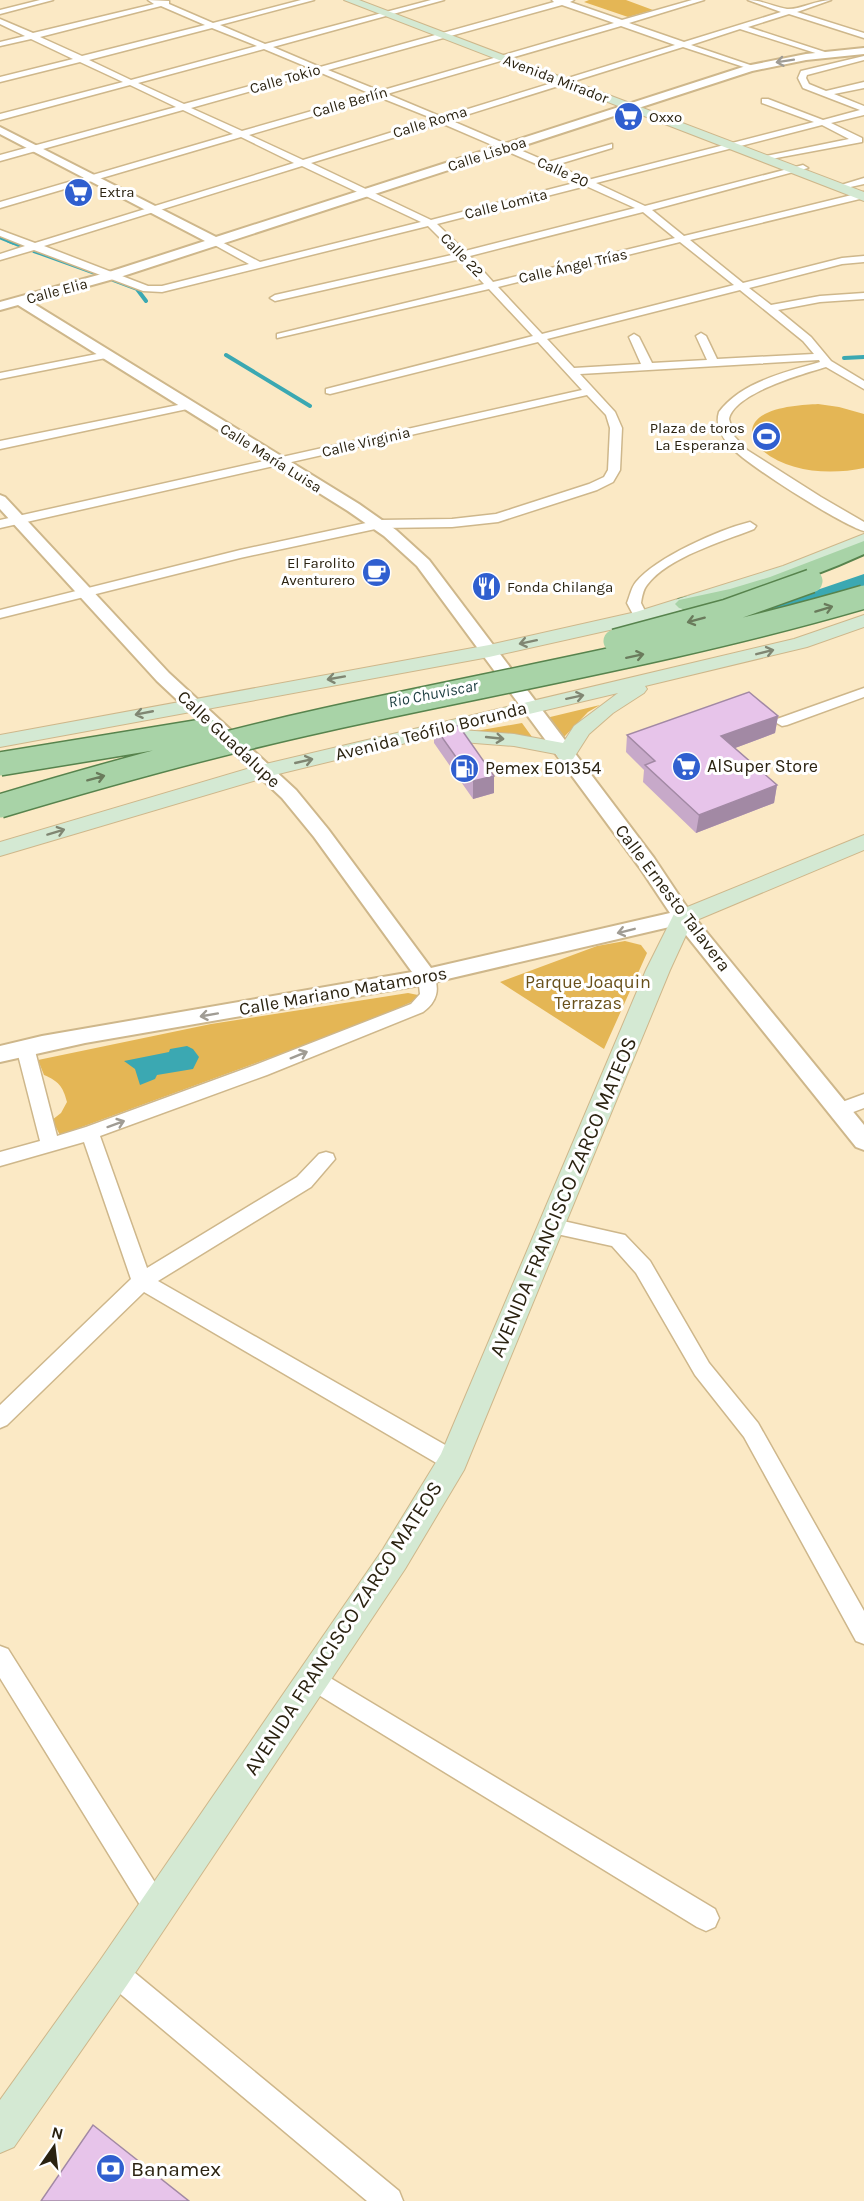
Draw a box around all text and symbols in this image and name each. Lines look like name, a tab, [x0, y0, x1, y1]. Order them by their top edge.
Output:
street label: Avenida Mirador	[501, 51, 612, 108]
one-way arrow	[776, 56, 796, 67]
street label: Calle Tokio	[248, 60, 322, 98]
street label: Calle Berlín	[310, 83, 390, 121]
supermarket icon: Oxxo	[612, 101, 644, 133]
street label: Calle Roma	[391, 102, 469, 142]
place label: Oxxo	[649, 108, 682, 126]
street label: Calle Lisboa	[445, 133, 529, 175]
street label: Calle 20	[534, 153, 592, 191]
supermarket icon: Extra	[62, 176, 94, 208]
place label: Extra	[99, 183, 134, 201]
street label: Calle Lomita	[463, 185, 549, 223]
street label: Calle 22	[437, 229, 487, 281]
street label: Calle Ángel Trías	[517, 245, 629, 287]
street label: Calle Elia	[24, 274, 90, 308]
street label: Calle María Luisa	[217, 419, 325, 497]
place label: Plaza de toros La Esperanza	[650, 419, 745, 454]
sports icon: Plaza de toros La Esperanza	[750, 421, 782, 453]
street label: Calle Virginia	[320, 423, 412, 461]
place label: El Farolito Aventurero	[281, 554, 355, 589]
cafe icon: El Farolito Aventurero	[360, 556, 392, 588]
restaurant icon: Fonda Chilanga	[470, 571, 502, 603]
place label: Fonda Chilanga	[507, 578, 613, 596]
one-way arrow	[814, 603, 833, 614]
one-way arrow	[687, 615, 706, 626]
one-way arrow	[519, 637, 538, 649]
one-way arrow	[755, 645, 774, 657]
one-way arrow	[624, 650, 644, 661]
one-way arrow	[327, 673, 346, 684]
water label: Rio Chuviscar	[387, 675, 480, 711]
street label: Calle Guadalupe	[173, 686, 285, 792]
one-way arrow	[566, 690, 585, 702]
street label: Avenida Teófilo Borunda	[333, 697, 529, 765]
one-way arrow	[135, 708, 155, 719]
one-way arrow	[485, 733, 504, 744]
supermarket icon: AlSuper Store	[670, 750, 702, 782]
fuel station icon: Pemex E01354	[448, 752, 480, 784]
one-way arrow	[294, 755, 313, 767]
place label: AlSuper Store	[707, 755, 818, 777]
place label: Pemex E01354	[485, 757, 601, 779]
one-way arrow	[86, 771, 105, 783]
street label: Calle Ernesto Talavera	[610, 820, 736, 976]
one-way arrow	[46, 826, 65, 837]
one-way arrow	[617, 925, 636, 937]
street label: Calle Mariano Matamoros	[237, 962, 449, 1020]
park label: Parque Joaquin Terrazas	[525, 971, 651, 1014]
one-way arrow	[200, 1009, 219, 1020]
street label: AVENIDA FRANCISCO ZARCO MATEOS	[484, 1033, 642, 1361]
one-way arrow	[289, 1049, 308, 1060]
one-way arrow	[106, 1117, 125, 1128]
street label: AVENIDA FRANCISCO ZARCO MATEOS	[239, 1476, 447, 1780]
north arrow	[24, 2117, 84, 2177]
text: N	[50, 2122, 65, 2144]
bank icon: Banamex	[94, 2153, 126, 2185]
place label: Banamex	[131, 2157, 221, 2181]

